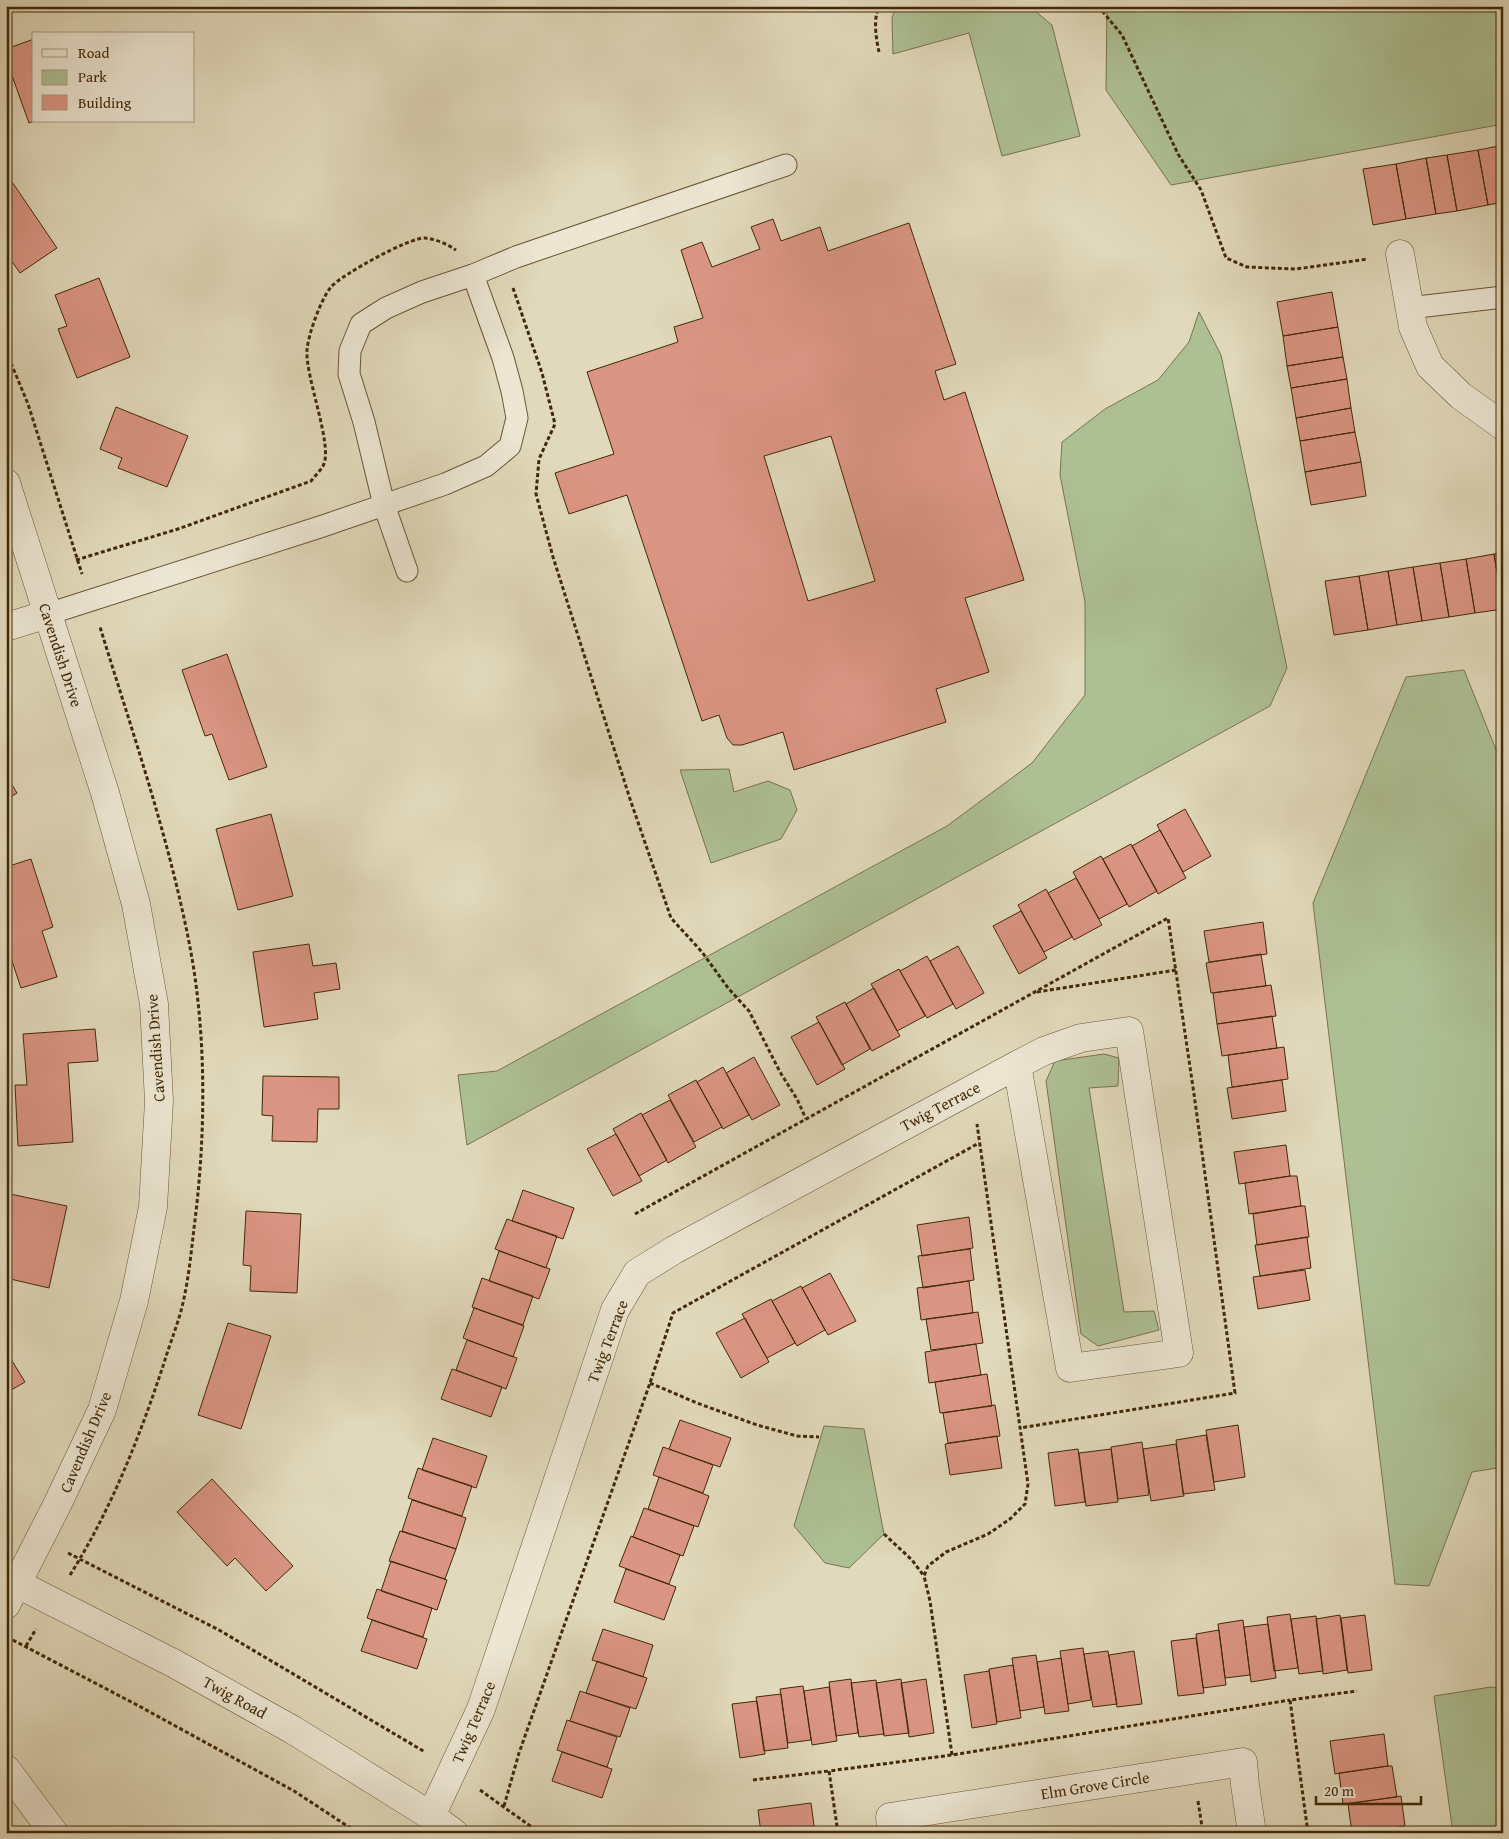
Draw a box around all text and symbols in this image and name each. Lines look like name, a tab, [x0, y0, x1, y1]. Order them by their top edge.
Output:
legend	[32, 32, 195, 122]
text: Road	[78, 42, 109, 63]
text: Park	[78, 66, 107, 87]
text: Building	[78, 92, 132, 113]
street label: Cavendish Drive	[33, 600, 89, 710]
street label: Cavendish Drive	[139, 993, 171, 1103]
street label: Twig Terrace	[896, 1075, 984, 1137]
street label: Twig Terrace	[580, 1296, 634, 1386]
street label: Cavendish Drive	[53, 1388, 117, 1496]
street label: Twig Road	[199, 1670, 272, 1725]
street label: Twig Terrace	[445, 1677, 501, 1767]
street label: Elm Grove Circle	[1039, 1765, 1151, 1805]
scale bar	[1316, 1774, 1422, 1806]
text: 20 m	[1324, 1780, 1355, 1801]

